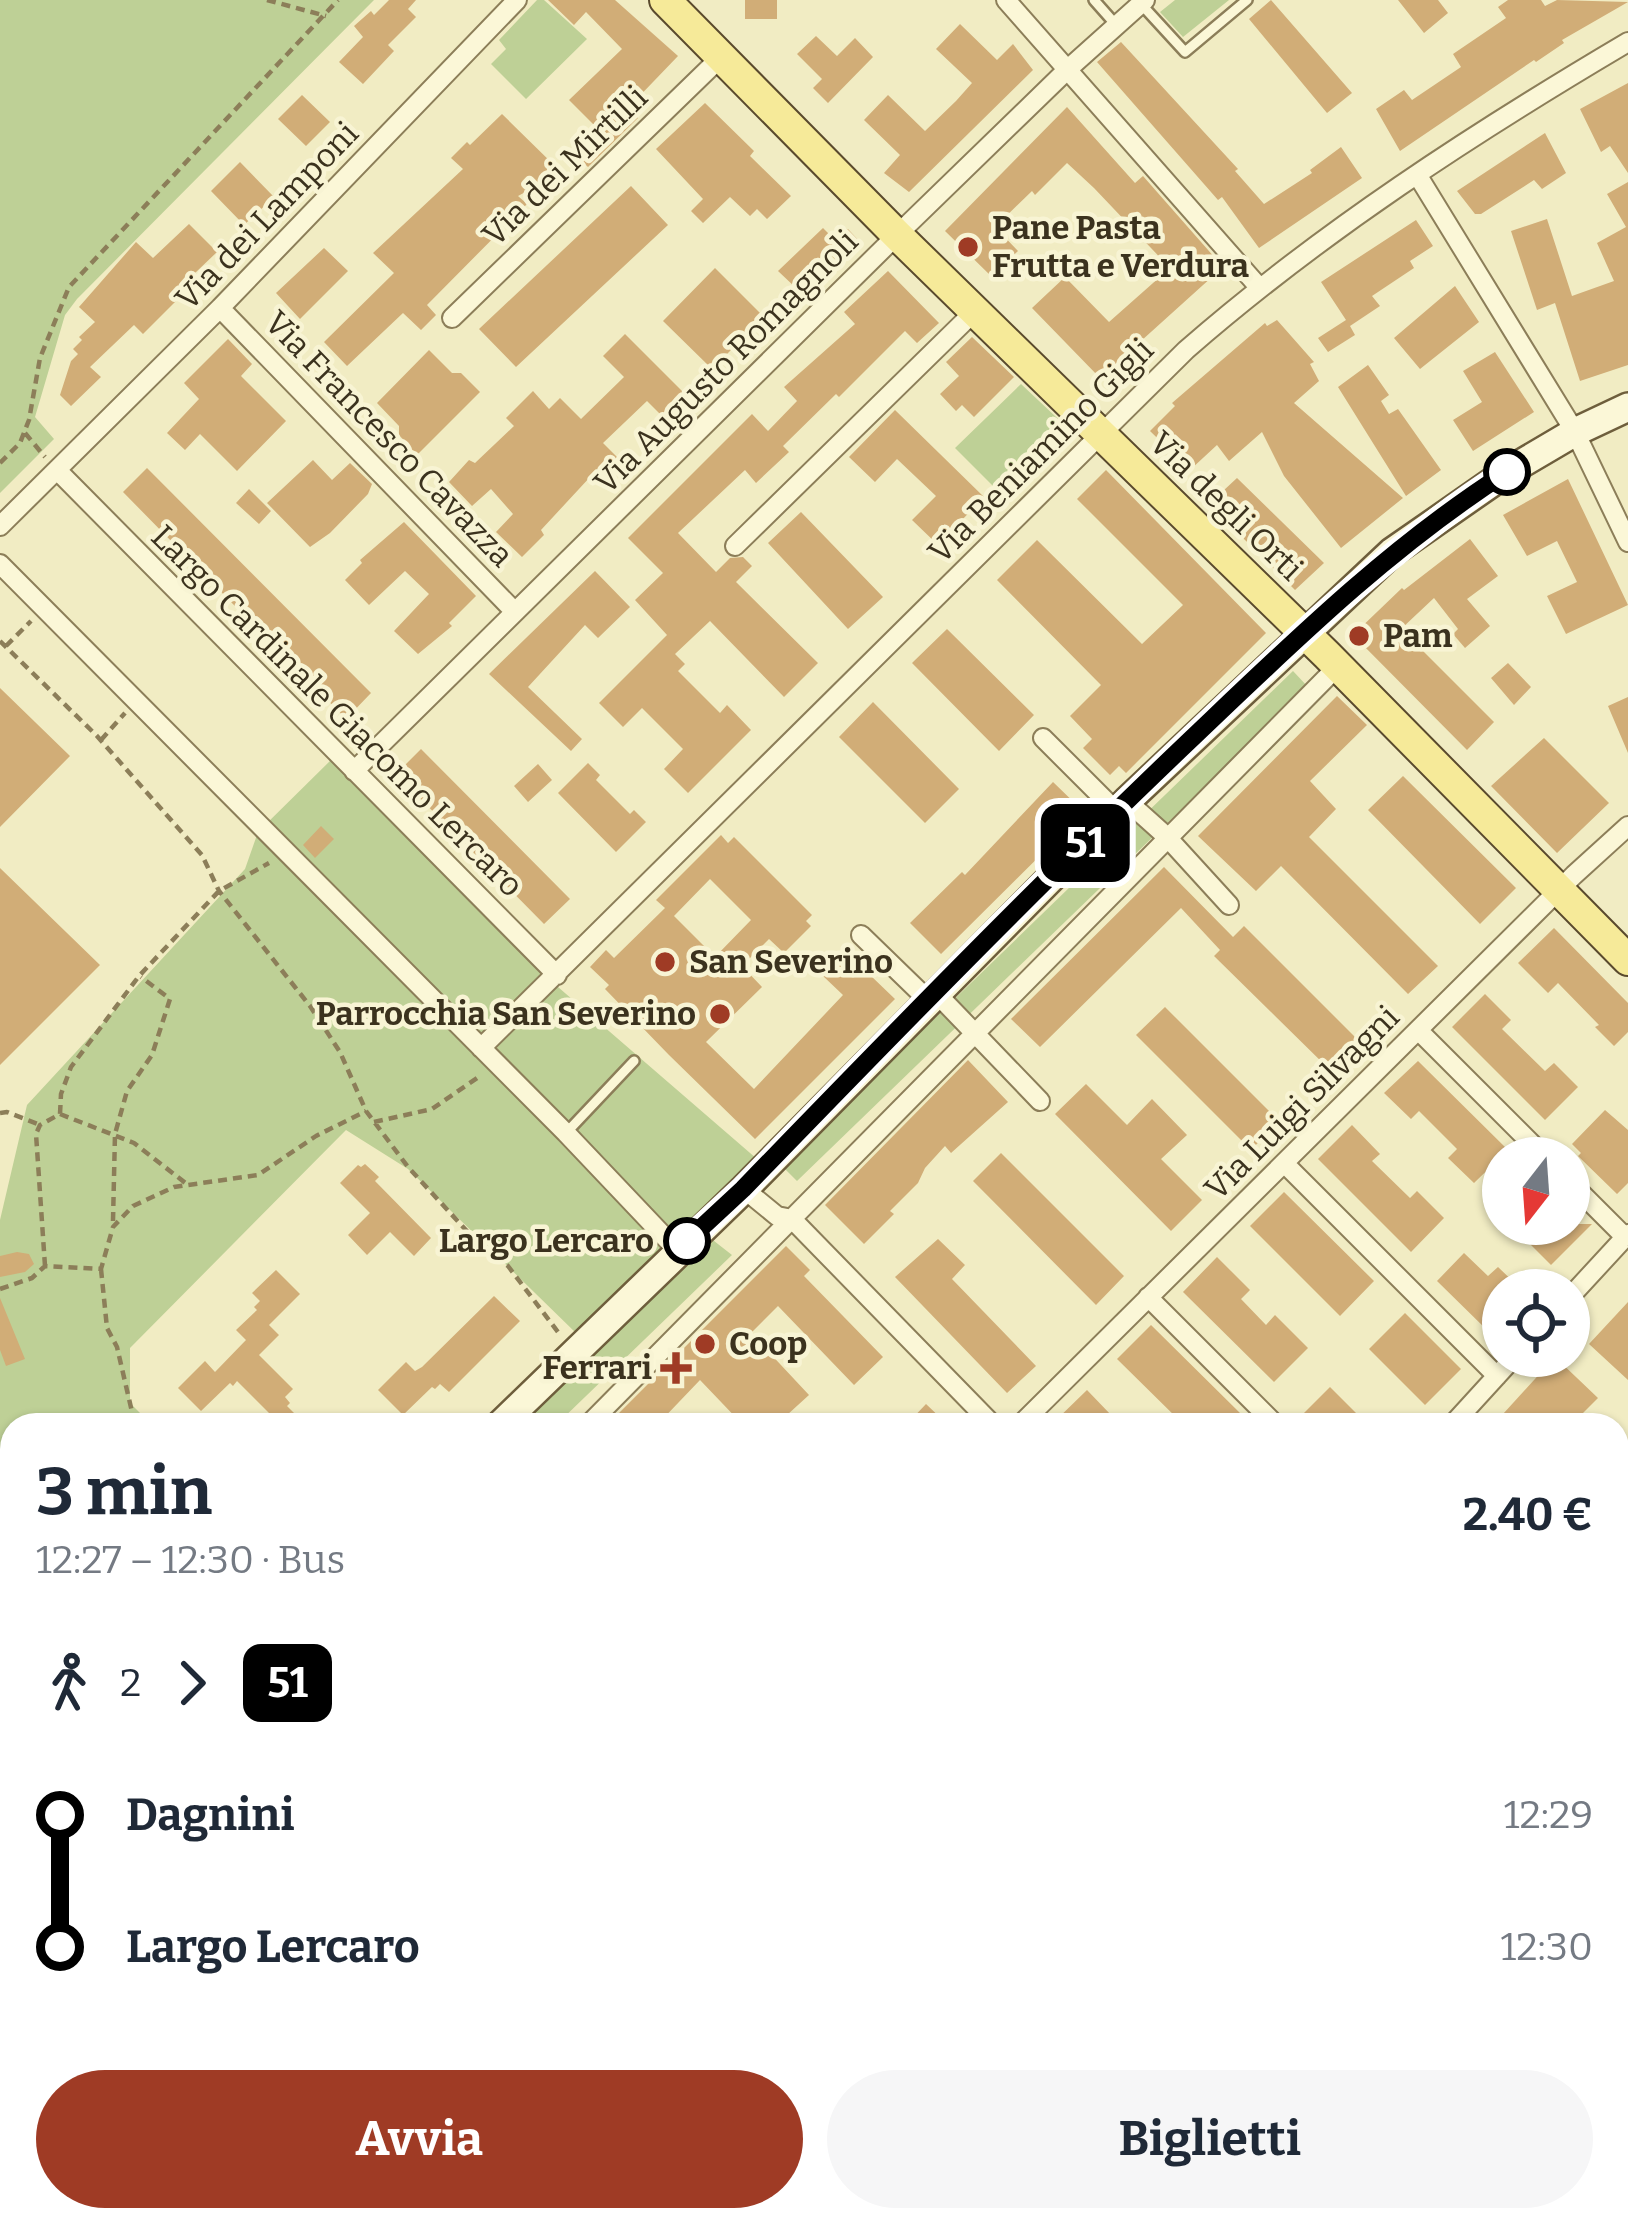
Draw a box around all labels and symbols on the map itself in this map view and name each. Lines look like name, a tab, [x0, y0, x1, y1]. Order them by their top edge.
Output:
street label: Via dei Mirtilli	[474, 77, 656, 255]
street label: Via dei Lamponi	[167, 113, 367, 318]
place label: Pane Pasta Frutta e Verdura	[992, 208, 1249, 286]
street label: Via Augusto Romagnoli	[586, 222, 866, 502]
marker: Pane Pasta Frutta e Verdura	[955, 234, 981, 260]
street label: Via Francesco Cavazza	[256, 303, 522, 575]
street label: Via Beniamino Gigli	[920, 330, 1162, 572]
street label: Via degli Orti	[1141, 423, 1311, 589]
unlabelled marker	[1485, 450, 1529, 494]
street label: Largo Cardinale Giacomo Lercaro	[143, 517, 531, 905]
place label: Pam	[1383, 616, 1453, 656]
marker: Pam	[1346, 623, 1372, 649]
line badge: 51	[1031, 804, 1139, 882]
place label: San Severino	[689, 942, 893, 982]
marker: San Severino	[652, 949, 678, 975]
place label: Parrocchia San Severino	[316, 994, 696, 1034]
street label: Via Luigi Silvagni	[1196, 997, 1408, 1209]
marker: Parrocchia San Severino	[707, 1001, 733, 1027]
north arrow	[1482, 1137, 1590, 1245]
marker: Largo Lercaro	[665, 1219, 709, 1263]
place label: Largo Lercaro	[439, 1221, 654, 1261]
place label: Coop	[729, 1324, 807, 1364]
marker: Coop	[692, 1331, 718, 1357]
place label: Ferrari	[543, 1348, 652, 1388]
marker: Ferrari	[663, 1355, 689, 1381]

